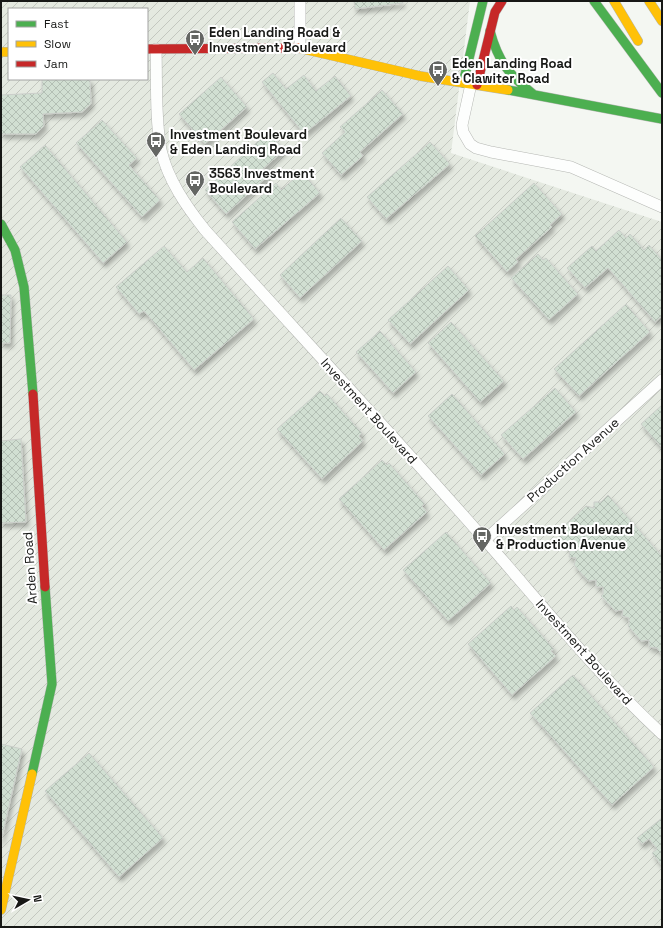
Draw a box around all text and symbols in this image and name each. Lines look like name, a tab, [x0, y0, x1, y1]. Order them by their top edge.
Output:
legend	[8, 8, 148, 80]
text: Fast	[44, 16, 69, 32]
place label: Eden Landing Road & Investment Boulevard	[209, 24, 346, 56]
bus stop icon: Eden Landing Road & Investment Boulevard	[184, 28, 206, 56]
text: Slow	[44, 36, 71, 52]
place label: Eden Landing Road & Clawiter Road	[452, 55, 572, 87]
text: Jam	[44, 56, 68, 72]
bus stop icon: Eden Landing Road & Clawiter Road	[427, 59, 449, 87]
place label: Investment Boulevard & Eden Landing Road	[170, 126, 307, 158]
bus stop icon: Investment Boulevard & Eden Landing Road	[145, 130, 167, 158]
place label: 3563 Investment Boulevard	[209, 165, 315, 197]
bus stop icon: 3563 Investment Boulevard	[184, 169, 206, 197]
street label: Investment Boulevard	[317, 355, 421, 467]
street label: Production Avenue	[523, 414, 623, 506]
place label: Investment Boulevard & Production Avenue	[496, 521, 633, 553]
bus stop icon: Investment Boulevard & Production Avenue	[471, 525, 493, 553]
street label: Arden Road	[19, 531, 41, 605]
street label: Investment Boulevard	[532, 596, 636, 708]
north arrow	[8, 880, 48, 920]
text: N	[30, 894, 45, 903]

